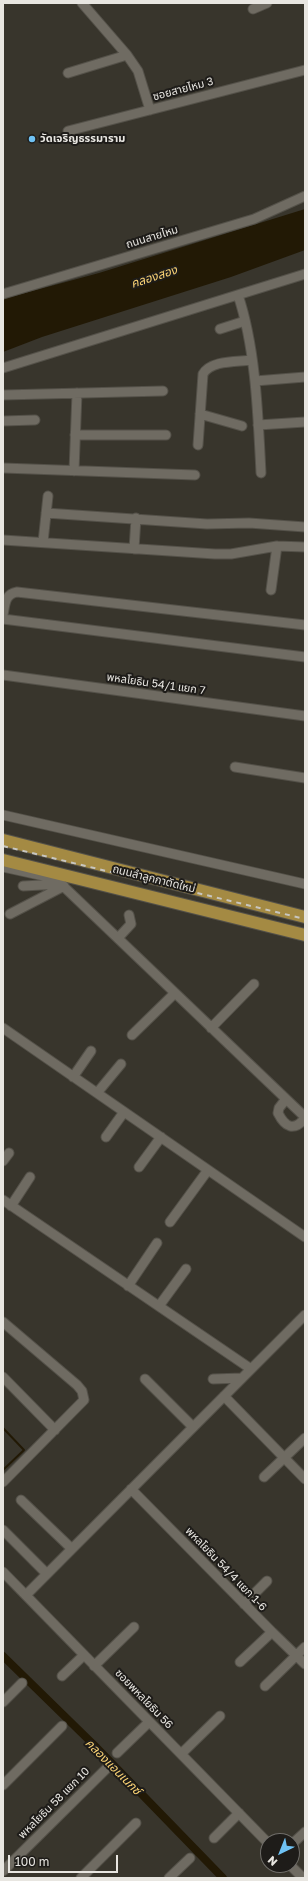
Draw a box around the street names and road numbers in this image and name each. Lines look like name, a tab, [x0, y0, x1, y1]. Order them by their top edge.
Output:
street label: ซอยสายไหม 3	[151, 75, 215, 103]
street label: ถนนสายไหม	[124, 223, 180, 251]
street label: พหลโยธิน 54/1 แยก 7	[106, 671, 206, 697]
street label: ถนนลำลูกกาตัดใหม่	[111, 862, 197, 896]
street label: พหลโยธิน 54/4 แยก 1-6	[183, 1524, 269, 1614]
street label: ซอยพหลโยธิน 56	[112, 1667, 176, 1731]
street label: พหลโยธิน 58 แยก 10	[16, 1765, 92, 1841]

